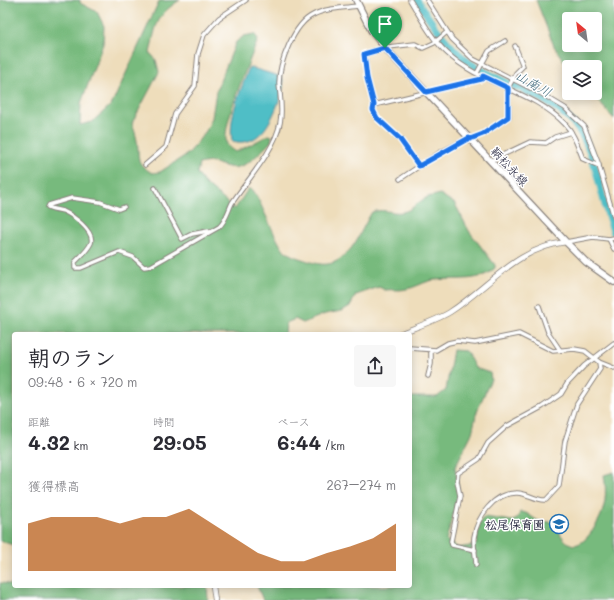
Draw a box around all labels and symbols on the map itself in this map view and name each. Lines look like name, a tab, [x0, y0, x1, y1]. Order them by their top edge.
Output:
pin	[368, 7.0, 402, 48]
north arrow	[562, 12, 602, 52]
water label: 山南川	[513, 66, 555, 100]
street label: 鞆松永線	[488, 143, 532, 189]
school or university icon: 松尾保育園	[548, 513, 570, 535]
place label: 松尾保育園	[485, 516, 545, 532]

